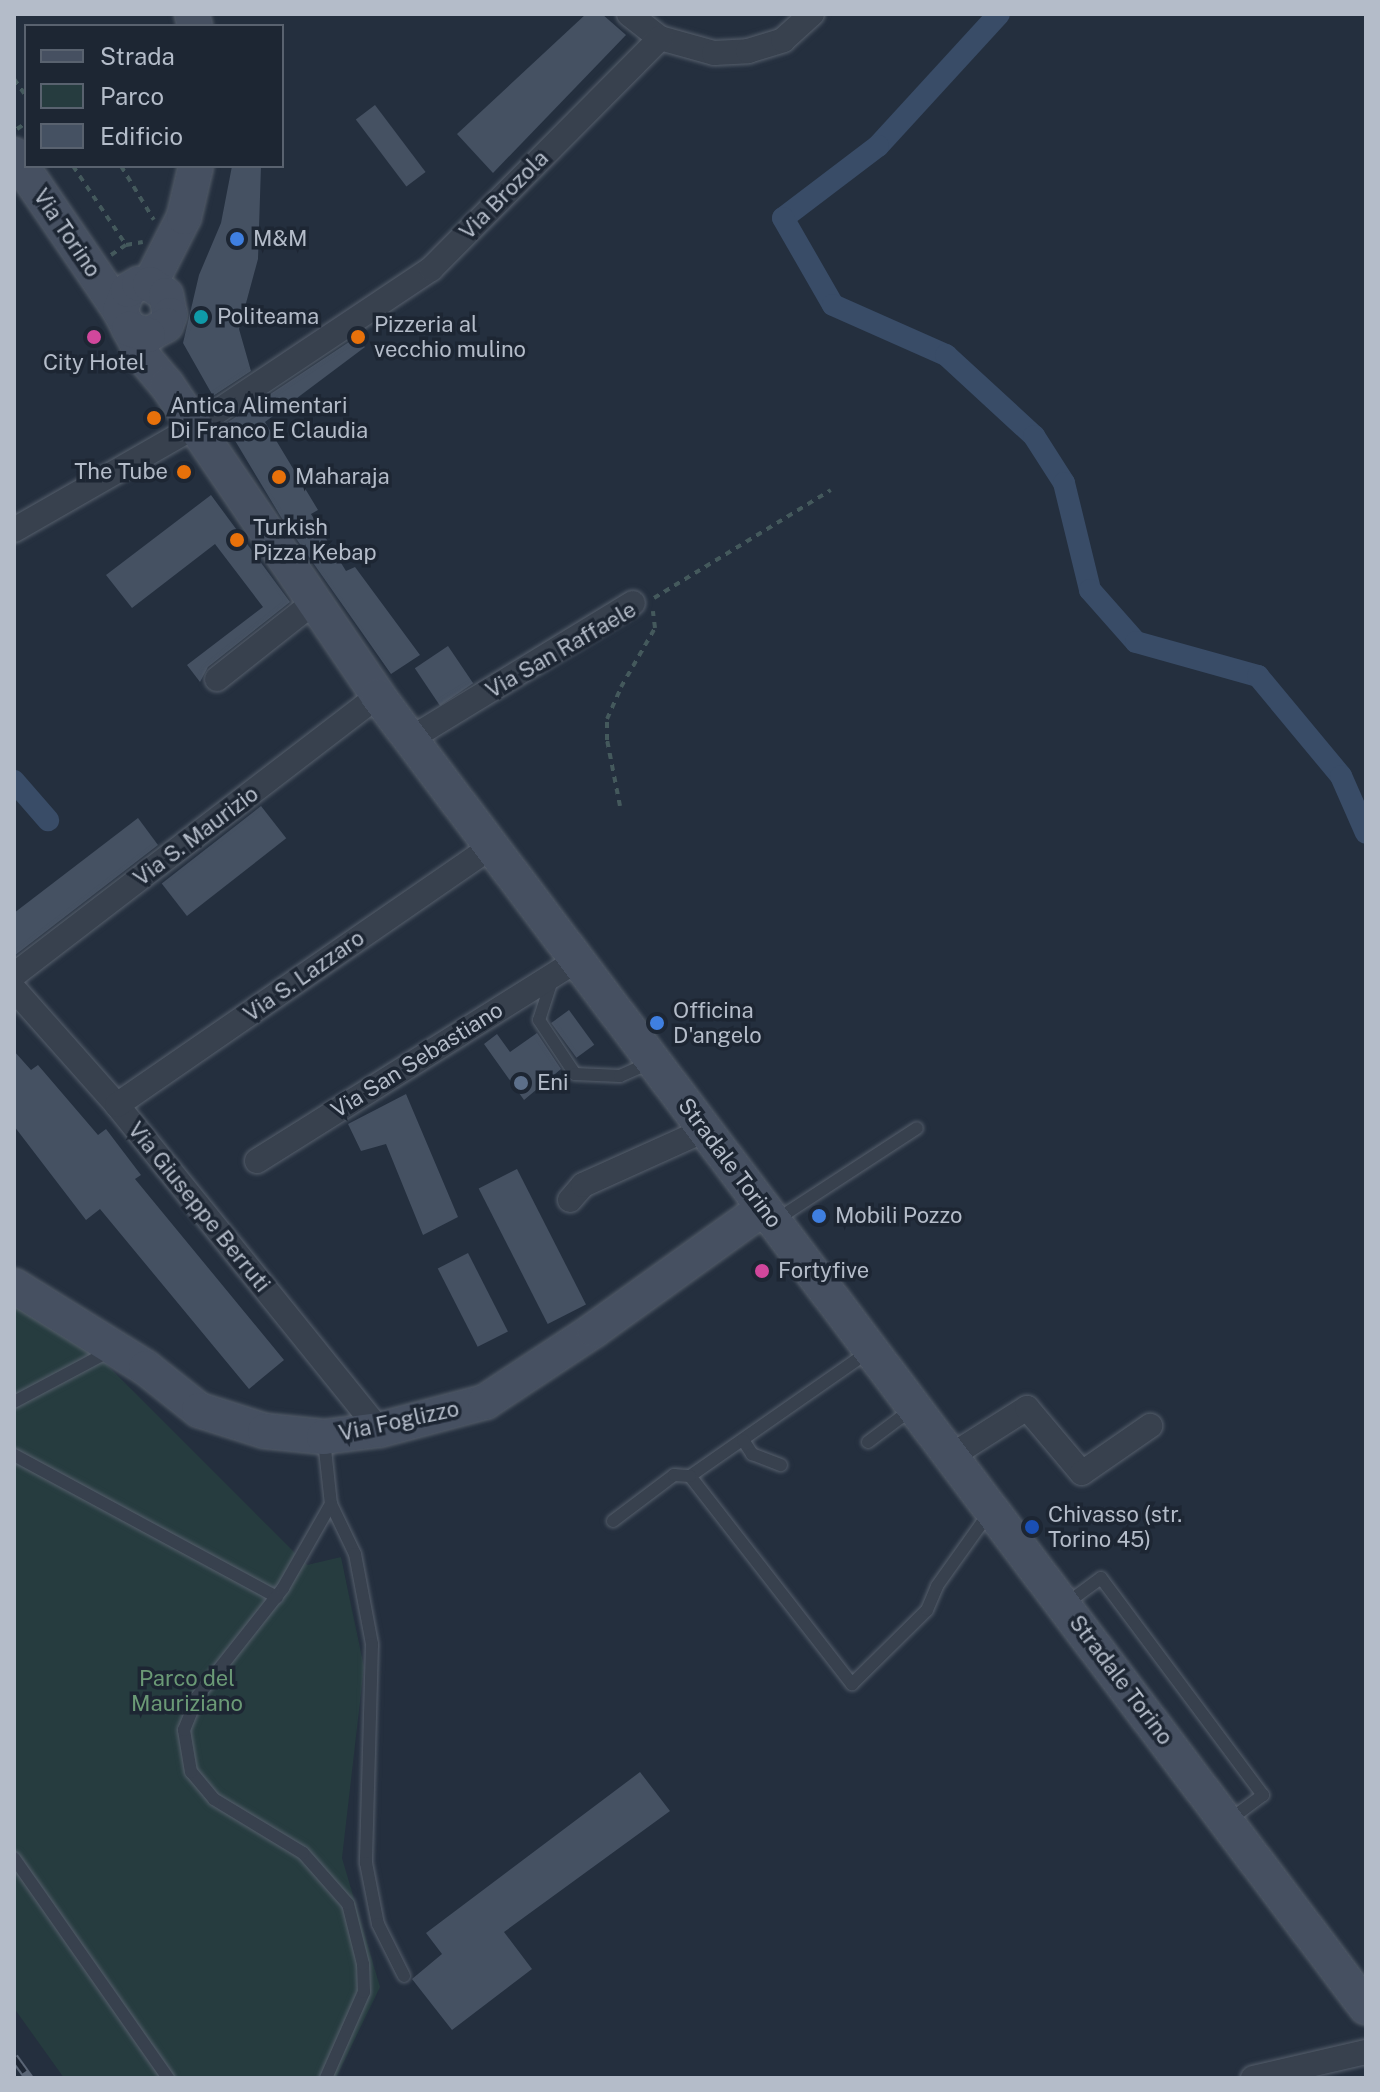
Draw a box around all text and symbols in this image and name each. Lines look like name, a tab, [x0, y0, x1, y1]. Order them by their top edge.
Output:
legend	[24, 24, 284, 168]
text: Strada	[100, 42, 175, 70]
text: Parco	[100, 82, 164, 110]
text: Edificio	[100, 122, 183, 150]
street label: Via Brozola	[454, 145, 554, 245]
street label: Via Torino	[28, 184, 106, 282]
place label: M&M	[253, 226, 308, 252]
marker: M&M	[228, 230, 246, 248]
place label: Politeama	[217, 304, 319, 330]
marker: Politeama	[192, 308, 210, 326]
place label: Pizzeria al vecchio mulino	[374, 311, 526, 362]
marker: City Hotel	[85, 328, 103, 346]
marker: Pizzeria al vecchio mulino	[349, 328, 367, 346]
place label: City Hotel	[43, 350, 145, 376]
place label: Antica Alimentari Di Franco E Claudia	[170, 392, 368, 444]
marker: Antica Alimentari Di Franco E Claudia	[145, 409, 163, 427]
place label: The Tube	[74, 459, 168, 485]
marker: The Tube	[175, 463, 193, 481]
place label: Maharaja	[295, 464, 390, 490]
marker: Maharaja	[270, 468, 288, 486]
place label: Turkish Pizza Kebap	[253, 514, 377, 566]
marker: Turkish Pizza Kebap	[228, 531, 246, 549]
street label: Via San Raffaele	[481, 596, 641, 704]
street label: Via S. Maurizio	[128, 781, 264, 891]
street label: Via S. Lazzaro	[239, 925, 369, 1027]
street label: Via San Sebastiano	[326, 997, 508, 1123]
place label: Officina D'angelo	[673, 997, 762, 1048]
marker: Officina D'angelo	[648, 1014, 666, 1032]
place label: Eni	[537, 1070, 569, 1096]
marker: Eni	[512, 1074, 530, 1092]
street label: Stradale Torino	[673, 1093, 787, 1233]
street label: Via Giuseppe Berruti	[122, 1117, 276, 1297]
place label: Mobili Pozzo	[835, 1203, 963, 1229]
marker: Mobili Pozzo	[810, 1207, 828, 1225]
place label: Fortyfive	[778, 1258, 869, 1284]
marker: Fortyfive	[753, 1262, 771, 1280]
street label: Via Foglizzo	[336, 1395, 462, 1447]
place label: Chivasso (str. Torino 45)	[1048, 1501, 1182, 1552]
marker: Chivasso (str. Torino 45)	[1023, 1518, 1041, 1536]
street label: Stradale Torino	[1064, 1610, 1178, 1750]
park label: Parco del Mauriziano	[131, 1665, 243, 1716]

